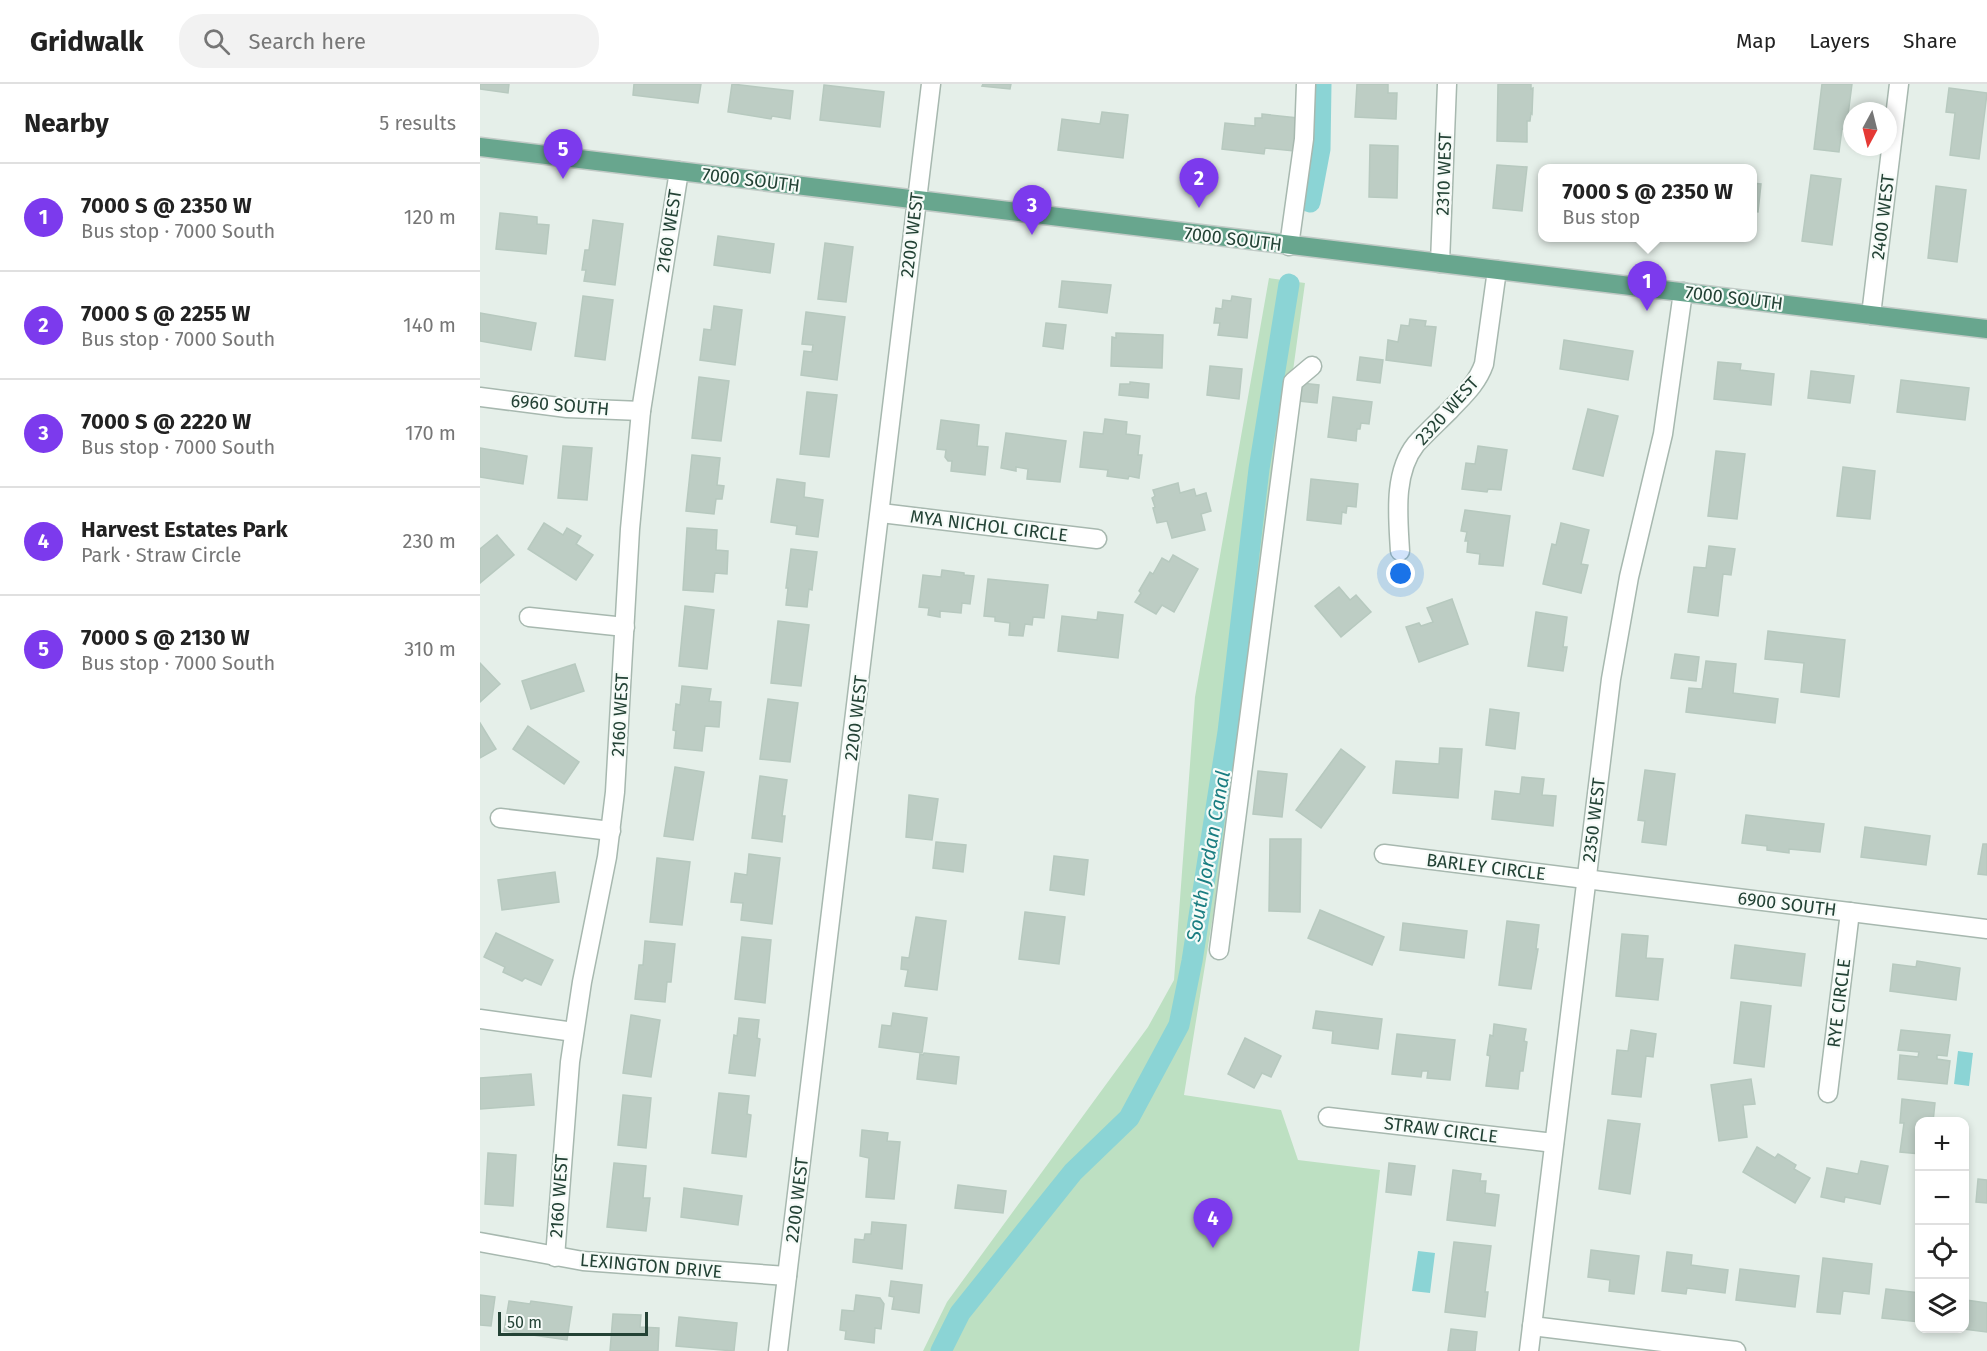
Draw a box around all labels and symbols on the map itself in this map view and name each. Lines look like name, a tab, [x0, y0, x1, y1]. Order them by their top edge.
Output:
north arrow	[1843, 102, 1897, 156]
pin: 5	[544, 130, 583, 179]
street label: 2310 WEST	[1432, 131, 1456, 216]
pin: 2	[1180, 158, 1218, 208]
street label: 7000 SOUTH	[701, 163, 801, 197]
street label: 2400 WEST	[1867, 172, 1899, 261]
pin: 3	[1012, 186, 1052, 235]
street label: 2160 WEST	[652, 187, 687, 274]
street label: 2200 WEST	[896, 190, 928, 279]
street label: 7000 SOUTH	[1183, 222, 1283, 256]
pin: 1	[1628, 262, 1666, 311]
street label: 7000 SOUTH	[1684, 281, 1784, 315]
street label: 2320 WEST	[1411, 372, 1484, 450]
street label: 6960 SOUTH	[510, 390, 610, 420]
street label: MYA NICHOL CIRCLE	[909, 505, 1069, 547]
your location	[1386, 559, 1415, 588]
street label: 2160 WEST	[607, 672, 633, 757]
street label: 2200 WEST	[840, 673, 872, 762]
water label: South Jordan Canal	[1181, 769, 1235, 944]
street label: 2350 WEST	[1578, 776, 1610, 863]
street label: BARLEY CIRCLE	[1425, 849, 1547, 885]
street label: 6900 SOUTH	[1736, 887, 1838, 921]
street label: RYE CIRCLE	[1823, 957, 1855, 1049]
street label: STRAW CIRCLE	[1383, 1112, 1499, 1148]
street label: 2160 WEST	[545, 1153, 573, 1239]
street label: 2200 WEST	[781, 1155, 813, 1244]
pin: 4	[1194, 1198, 1232, 1248]
street label: LEXINGTON DRIVE	[579, 1249, 723, 1283]
scale bar	[498, 1309, 648, 1336]

